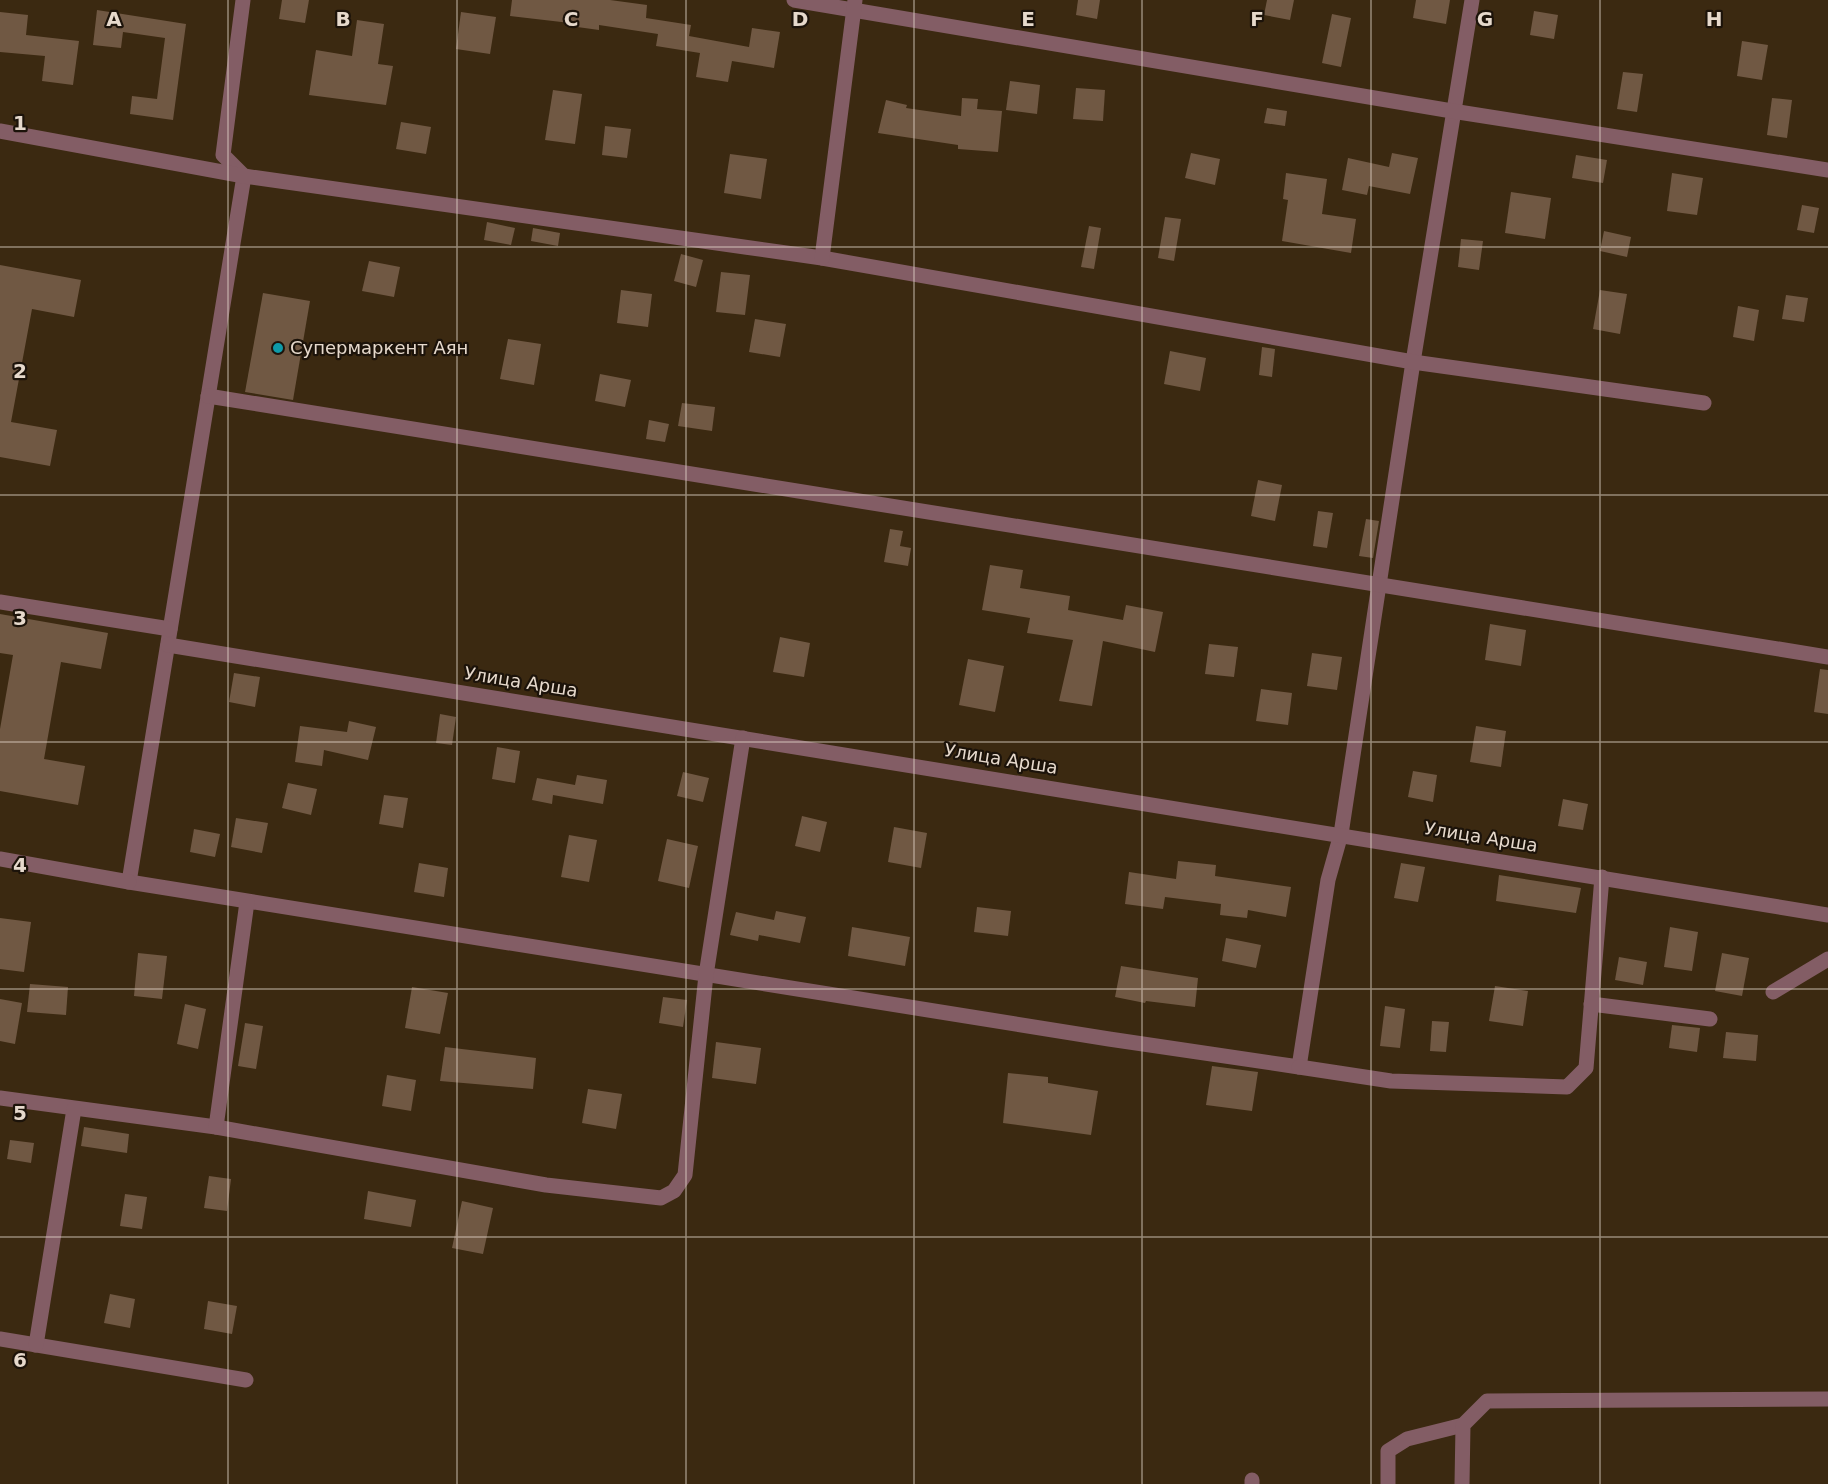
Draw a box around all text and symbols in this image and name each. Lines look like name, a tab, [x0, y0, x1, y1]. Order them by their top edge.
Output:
text: A	[106, 7, 122, 31]
text: B	[335, 7, 351, 31]
text: C	[564, 7, 578, 31]
text: D	[792, 7, 808, 31]
text: E	[1021, 7, 1035, 31]
text: F	[1250, 7, 1264, 31]
text: G	[1477, 7, 1493, 31]
text: H	[1706, 7, 1722, 31]
text: 1	[13, 111, 27, 135]
place label: Супермаркент Аян	[290, 337, 468, 358]
marker: Супермаркент Аян	[271, 341, 285, 355]
text: 2	[13, 359, 27, 383]
text: 3	[13, 606, 27, 630]
street label: Улица Арша	[463, 662, 579, 701]
street label: Улица Арша	[943, 739, 1059, 778]
street label: Улица Арша	[1423, 817, 1539, 856]
text: 4	[13, 853, 27, 877]
text: 5	[13, 1101, 27, 1125]
text: 6	[13, 1348, 27, 1372]

